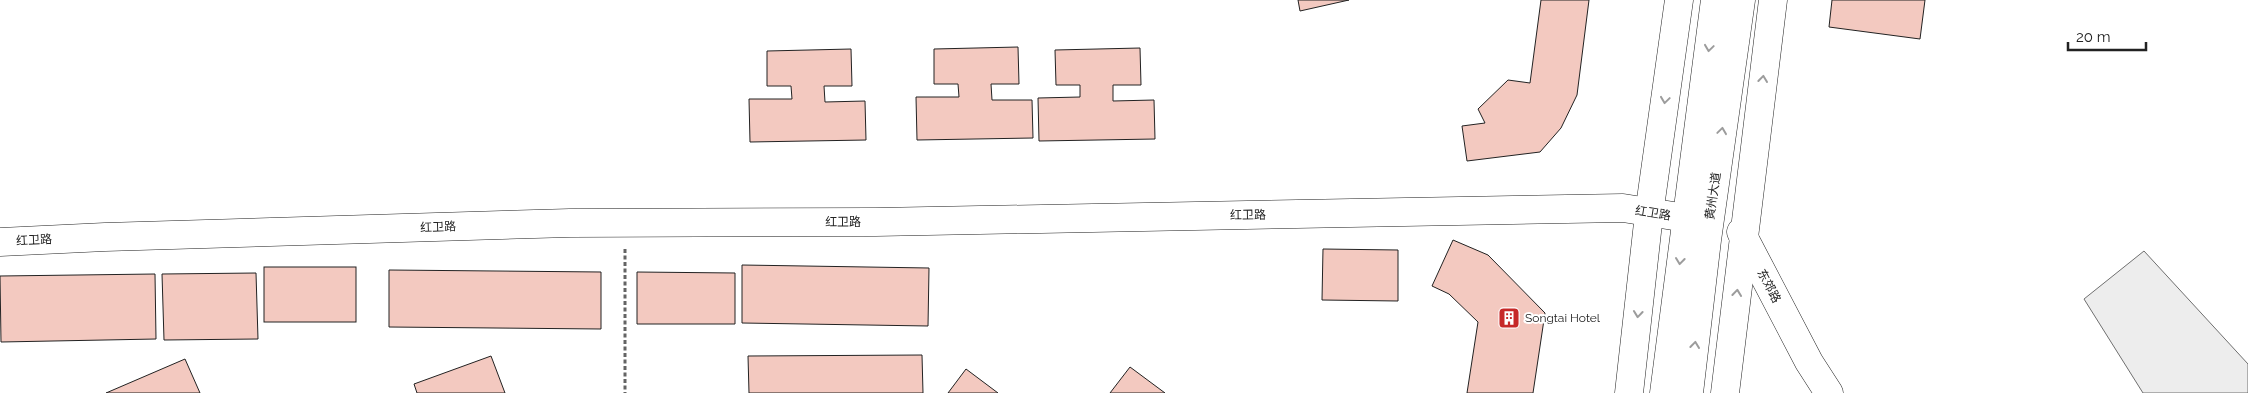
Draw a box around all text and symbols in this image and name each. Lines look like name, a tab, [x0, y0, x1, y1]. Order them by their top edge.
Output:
scale bar	[2068, 20, 2146, 52]
text: 20 m	[2076, 28, 2111, 46]
one-way arrow	[1704, 45, 1715, 53]
one-way arrow	[1757, 75, 1767, 83]
one-way arrow	[1660, 97, 1671, 105]
one-way arrow	[1716, 127, 1727, 135]
street label: 黄州大道	[1703, 171, 1723, 221]
street label: 红卫路	[1634, 203, 1672, 223]
street label: 红卫路	[1230, 208, 1266, 222]
street label: 红卫路	[825, 215, 861, 229]
street label: 红卫路	[420, 219, 456, 235]
street label: 红卫路	[16, 232, 52, 248]
one-way arrow	[1675, 258, 1686, 266]
street label: 东郊路	[1754, 267, 1784, 305]
one-way arrow	[1731, 288, 1742, 296]
building icon: Songtai Hotel	[1497, 306, 1521, 330]
one-way arrow	[1633, 310, 1644, 318]
place label: Songtai Hotel	[1525, 311, 1601, 325]
one-way arrow	[1689, 340, 1700, 348]

